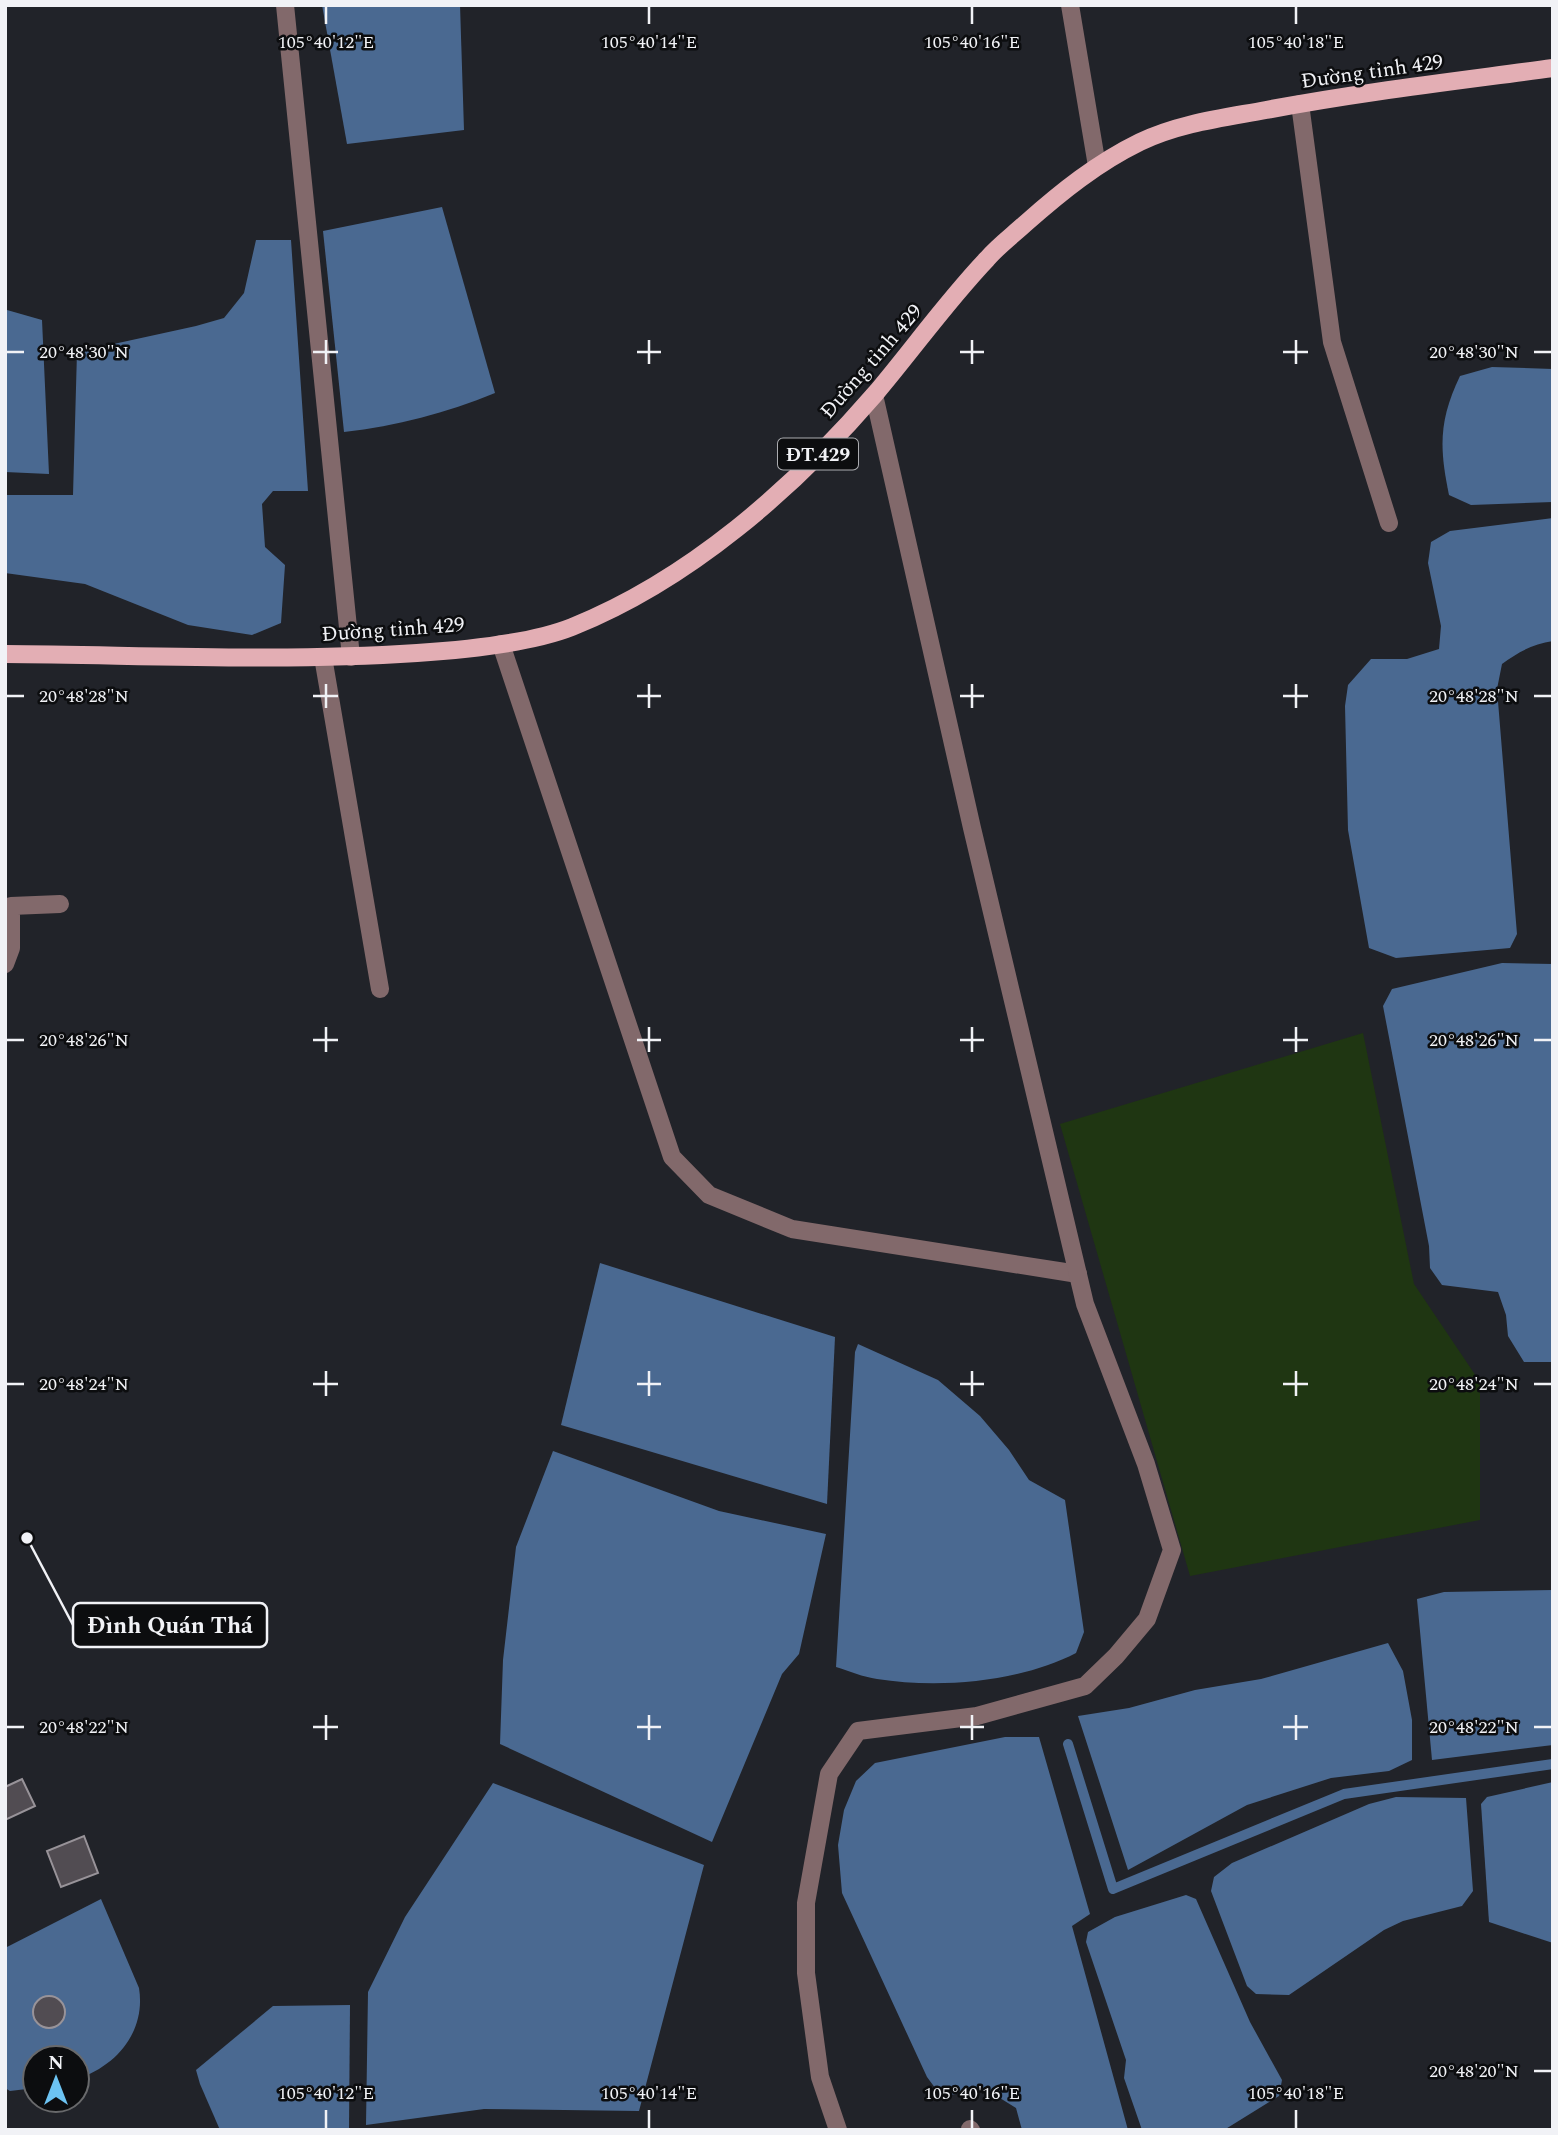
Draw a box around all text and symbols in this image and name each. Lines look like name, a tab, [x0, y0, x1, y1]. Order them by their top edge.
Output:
text: 105°40'12"E	[278, 29, 374, 56]
text: 105°40'14"E	[601, 29, 697, 56]
text: 105°40'16"E	[924, 29, 1020, 56]
text: 105°40'18"E	[1248, 29, 1344, 56]
street label: Đường tỉnh 429	[1299, 46, 1445, 98]
street label: Đường tỉnh 429	[813, 297, 931, 426]
text: 20°48'30"N	[39, 339, 129, 366]
text: 20°48'30"N	[1429, 339, 1519, 366]
road number: ĐT.429	[778, 438, 858, 470]
street label: Đường tỉnh 429	[320, 609, 466, 651]
text: 20°48'28"N	[39, 683, 129, 710]
text: 20°48'28"N	[1429, 683, 1519, 710]
text: 20°48'26"N	[39, 1027, 129, 1054]
text: 20°48'26"N	[1429, 1027, 1519, 1054]
text: 20°48'24"N	[39, 1371, 129, 1398]
text: 20°48'24"N	[1429, 1371, 1519, 1398]
callout: Đình Quán Thá	[73, 1603, 267, 1647]
text: Đình Quán Thá	[87, 1609, 253, 1644]
text: 20°48'22"N	[39, 1714, 129, 1741]
text: 20°48'22"N	[1429, 1714, 1519, 1741]
north arrow	[21, 2044, 91, 2114]
text: N	[48, 2049, 64, 2078]
text: 20°48'20"N	[1429, 2058, 1519, 2085]
text: 105°40'12"E	[278, 2080, 374, 2107]
text: 105°40'14"E	[601, 2080, 697, 2107]
text: 105°40'16"E	[924, 2080, 1020, 2107]
text: 105°40'18"E	[1248, 2080, 1344, 2107]

